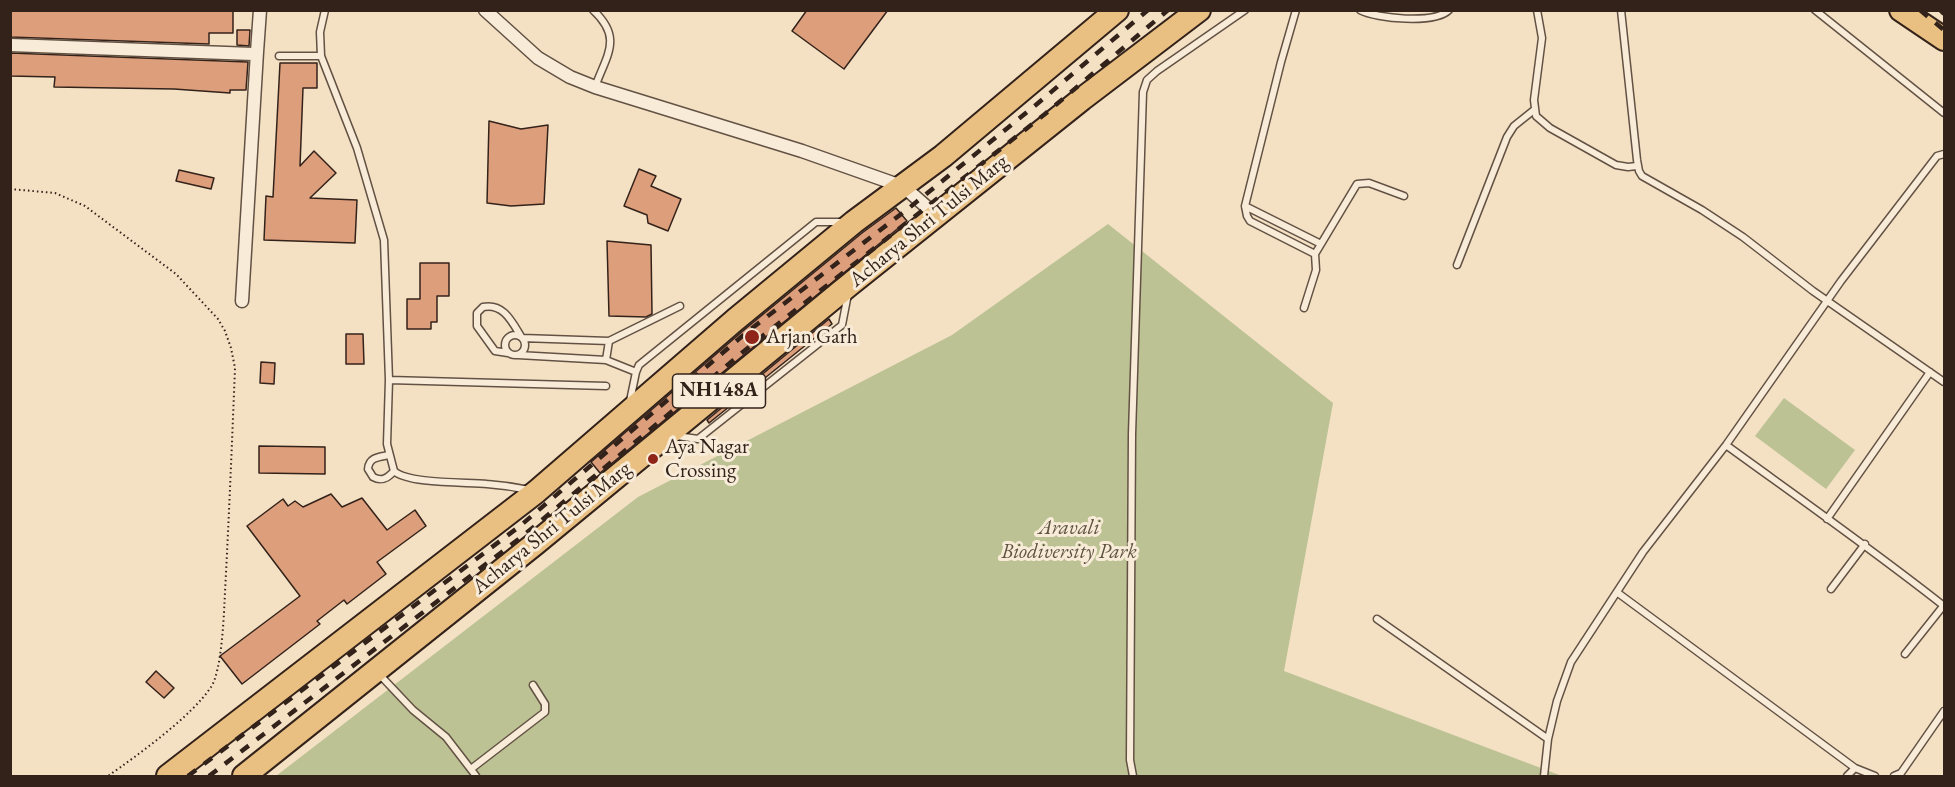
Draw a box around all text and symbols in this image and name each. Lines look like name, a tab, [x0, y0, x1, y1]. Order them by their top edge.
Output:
street label: Acharya Shri Tulsi Marg	[845, 149, 1013, 293]
place label: Arjan Garh	[766, 324, 857, 350]
marker: Arjan Garh	[743, 328, 761, 346]
road number: NH148A	[672, 374, 766, 408]
place label: Aya Nagar Crossing	[665, 434, 749, 484]
marker: Aya Nagar Crossing	[646, 452, 660, 466]
street label: Acharya Shri Tulsi Marg	[468, 456, 636, 600]
park label: Aravali Biodiversity Park	[1001, 515, 1137, 565]

